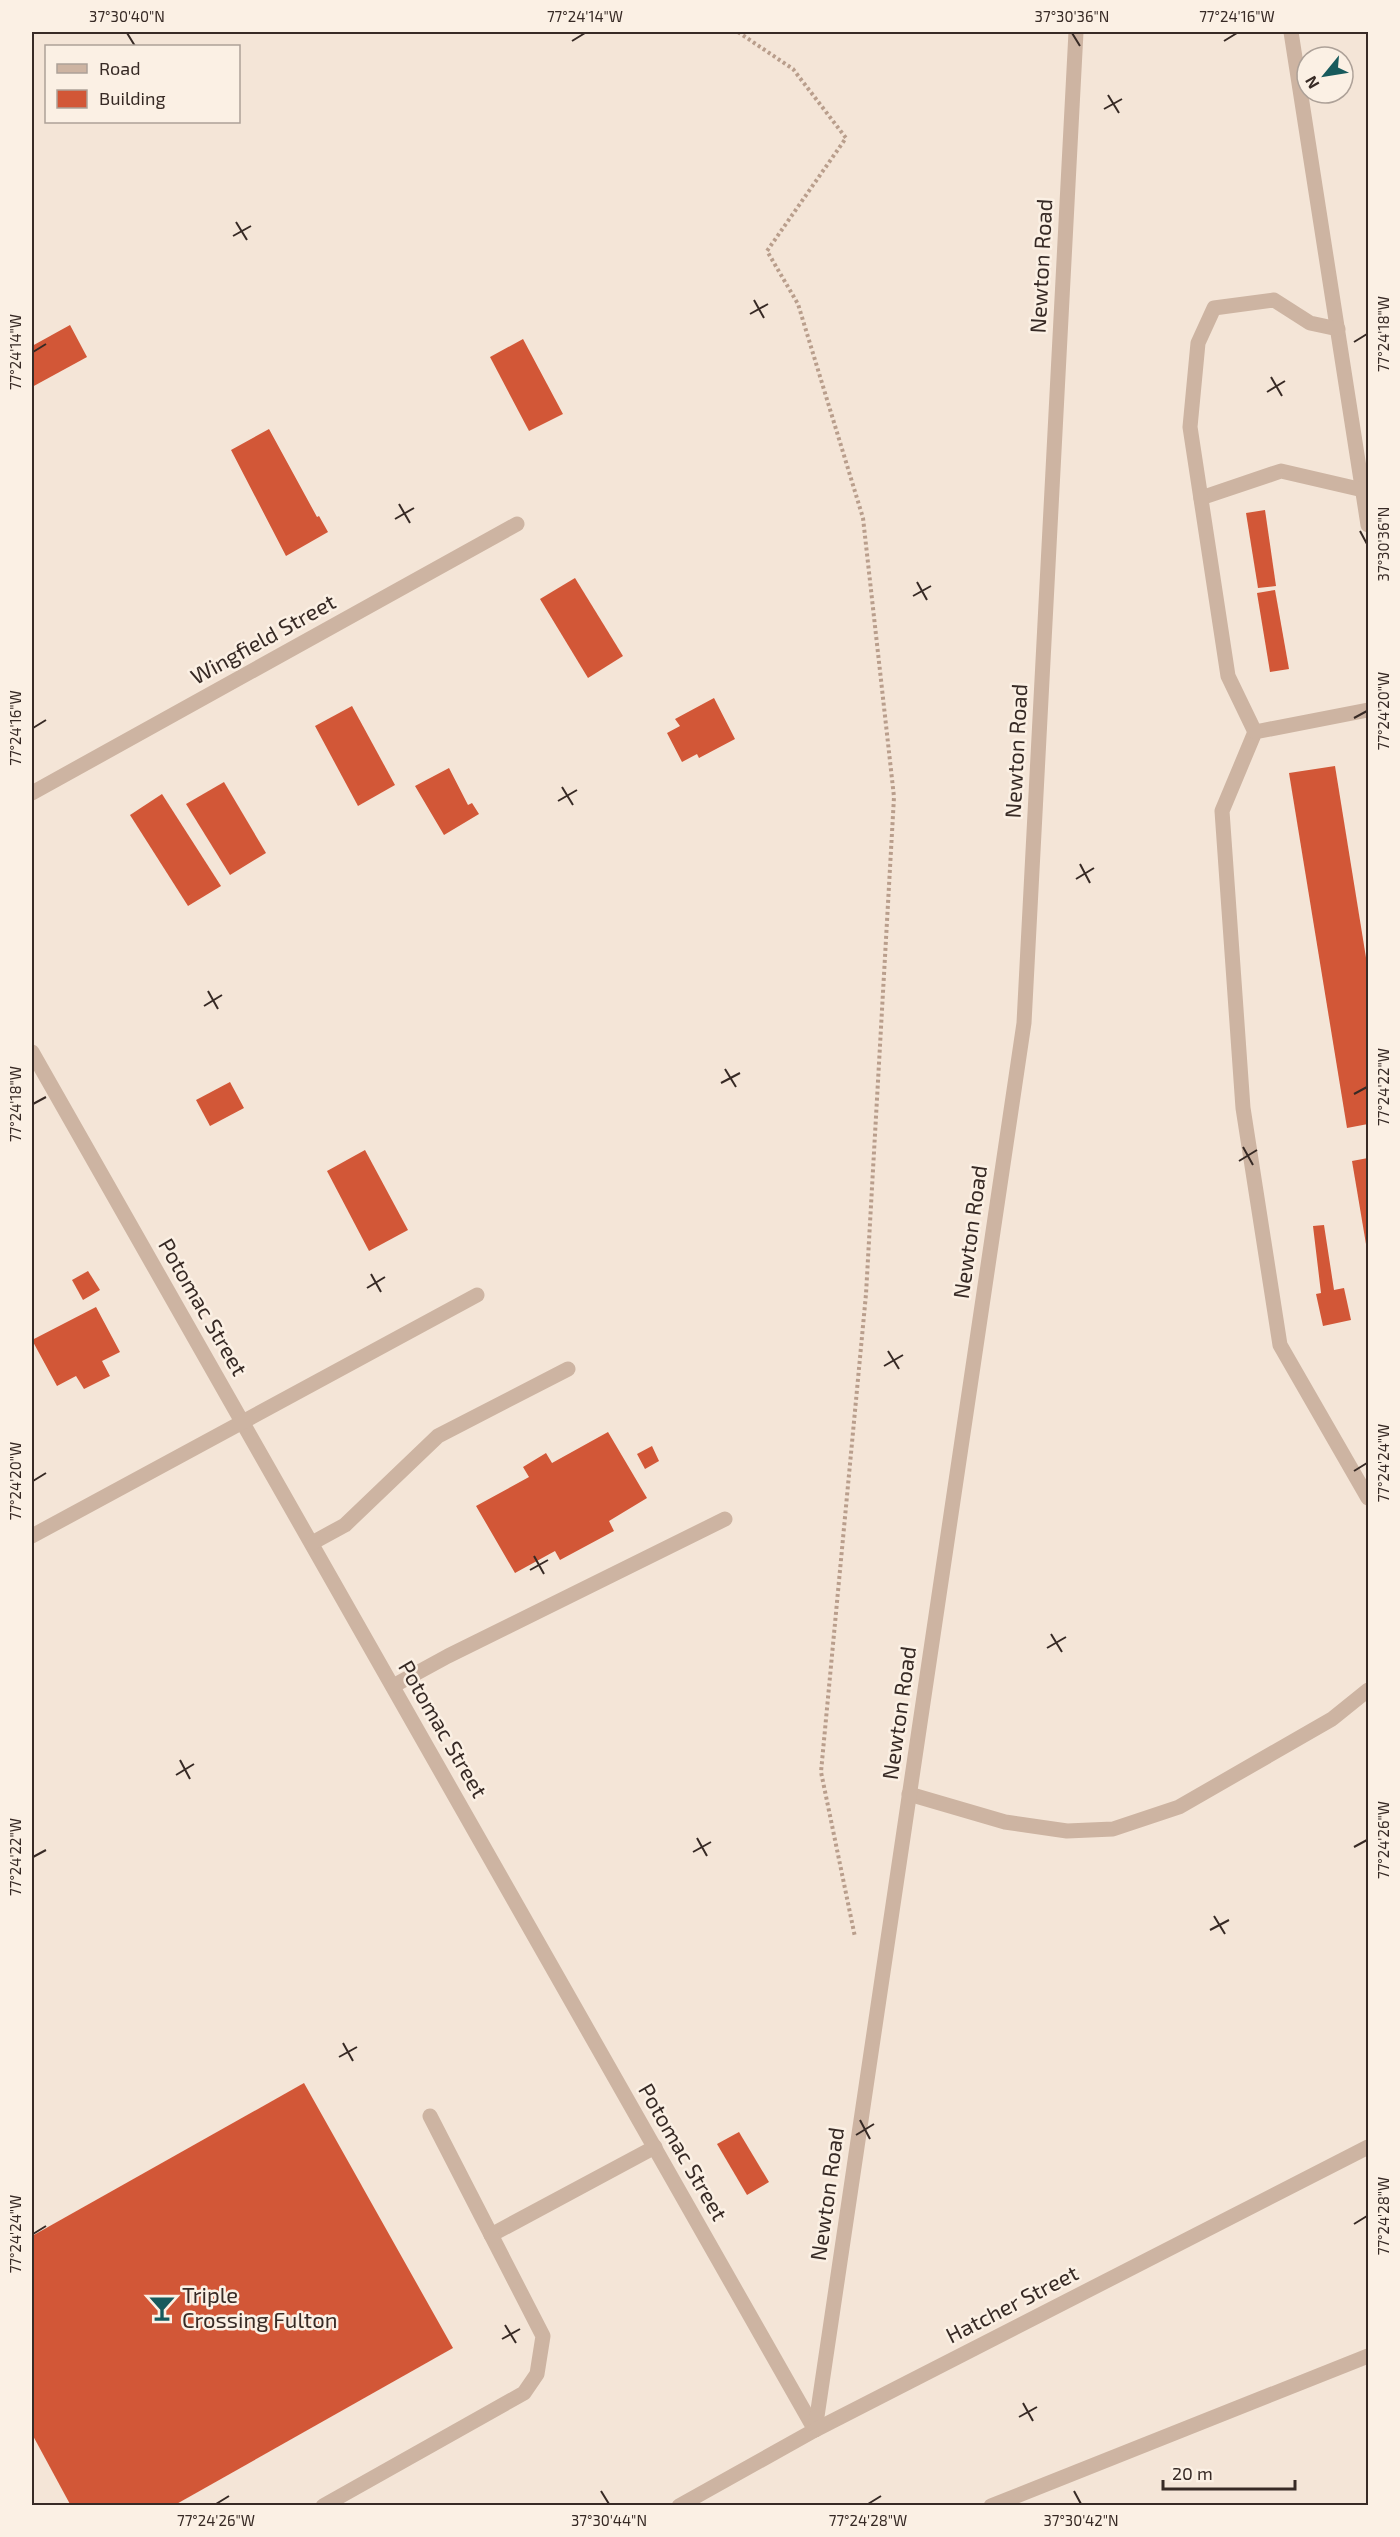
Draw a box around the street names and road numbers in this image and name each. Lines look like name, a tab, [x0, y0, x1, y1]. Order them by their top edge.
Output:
street label: Newton Road	[1023, 198, 1057, 334]
street label: Wingfield Street	[185, 588, 340, 689]
street label: Newton Road	[998, 683, 1032, 819]
street label: Newton Road	[947, 1163, 991, 1300]
street label: Potomac Street	[154, 1233, 254, 1380]
street label: Newton Road	[876, 1644, 920, 1781]
street label: Potomac Street	[394, 1655, 494, 1802]
street label: Potomac Street	[634, 2078, 734, 2225]
street label: Newton Road	[804, 2125, 848, 2262]
street label: Hatcher Street	[941, 2259, 1082, 2348]

